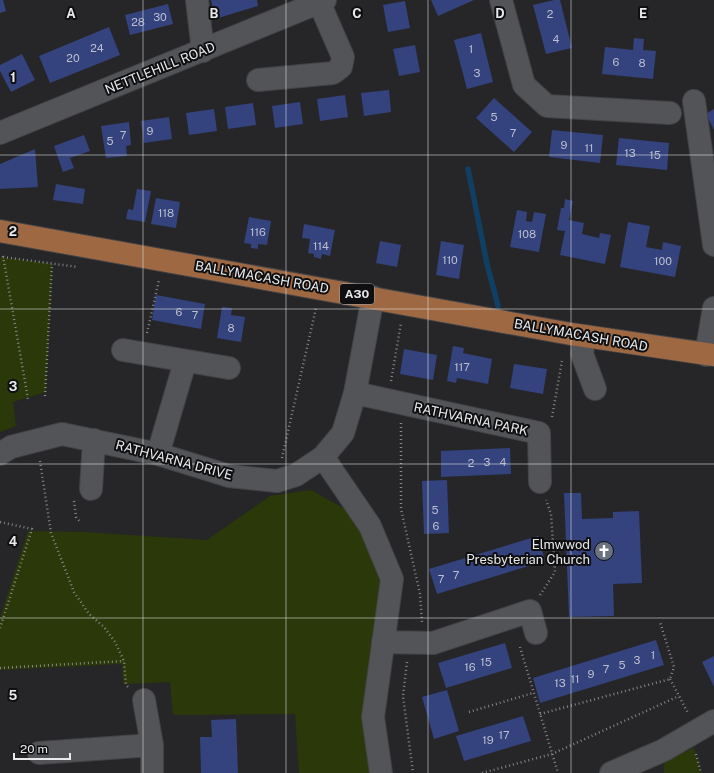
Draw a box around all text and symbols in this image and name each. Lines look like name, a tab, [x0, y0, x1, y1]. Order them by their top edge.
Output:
text: A	[66, 6, 76, 21]
text: B	[210, 6, 219, 21]
text: C	[352, 6, 362, 21]
text: D	[495, 6, 505, 21]
text: E	[639, 6, 647, 21]
house number: 2	[547, 8, 554, 20]
house number: 30	[153, 11, 167, 23]
house number: 28	[131, 16, 145, 28]
house number: 4	[553, 33, 560, 45]
street label: NETTLEHILL ROAD	[103, 39, 217, 97]
house number: 24	[90, 42, 104, 54]
house number: 1	[469, 43, 473, 55]
house number: 20	[66, 52, 80, 64]
house number: 6	[613, 56, 620, 68]
house number: 8	[638, 57, 646, 69]
house number: 3	[474, 67, 481, 79]
text: 1	[10, 70, 16, 85]
house number: 5	[490, 111, 498, 123]
house number: 9	[147, 125, 154, 137]
house number: 7	[510, 127, 517, 139]
house number: 7	[120, 129, 127, 141]
house number: 5	[106, 135, 114, 147]
house number: 9	[561, 139, 568, 151]
house number: 11	[585, 142, 593, 154]
house number: 13	[624, 147, 636, 159]
house number: 15	[649, 149, 661, 161]
house number: 118	[158, 207, 174, 219]
text: 2	[9, 224, 17, 239]
house number: 116	[250, 226, 266, 238]
house number: 108	[518, 228, 536, 240]
house number: 114	[313, 240, 329, 252]
house number: 110	[442, 254, 458, 266]
house number: 100	[654, 255, 672, 267]
street label: BALLYMACASH ROAD	[194, 258, 330, 296]
road number: A30	[340, 284, 374, 304]
house number: 6	[176, 306, 183, 318]
house number: 7	[192, 309, 199, 321]
street label: BALLYMACASH ROAD	[513, 316, 649, 354]
house number: 8	[227, 322, 235, 334]
house number: 117	[454, 361, 470, 373]
text: 3	[9, 379, 18, 394]
street label: RATHVARNA PARK	[412, 400, 530, 438]
street label: RATHVARNA DRIVE	[114, 437, 234, 483]
house number: 3	[484, 456, 491, 468]
house number: 4	[500, 456, 507, 468]
house number: 2	[468, 457, 475, 469]
house number: 5	[431, 504, 439, 516]
house number: 6	[433, 520, 440, 532]
text: 4	[9, 534, 18, 549]
place label: Elmwwod Presbyterian Church	[466, 537, 590, 567]
church icon: Elmwwod Presbyterian Church	[593, 540, 615, 562]
house number: 7	[453, 569, 460, 581]
house number: 7	[438, 573, 445, 585]
house number: 1	[651, 649, 655, 661]
house number: 3	[634, 654, 641, 666]
house number: 15	[480, 656, 492, 668]
house number: 5	[618, 659, 626, 671]
house number: 16	[464, 661, 476, 673]
house number: 7	[603, 663, 610, 675]
house number: 9	[588, 668, 595, 680]
house number: 11	[571, 673, 579, 685]
house number: 13	[554, 677, 566, 689]
text: 5	[9, 688, 18, 703]
house number: 17	[498, 729, 510, 741]
house number: 19	[482, 734, 494, 746]
scale bar	[14, 735, 70, 761]
text: 20 m	[20, 742, 48, 756]

